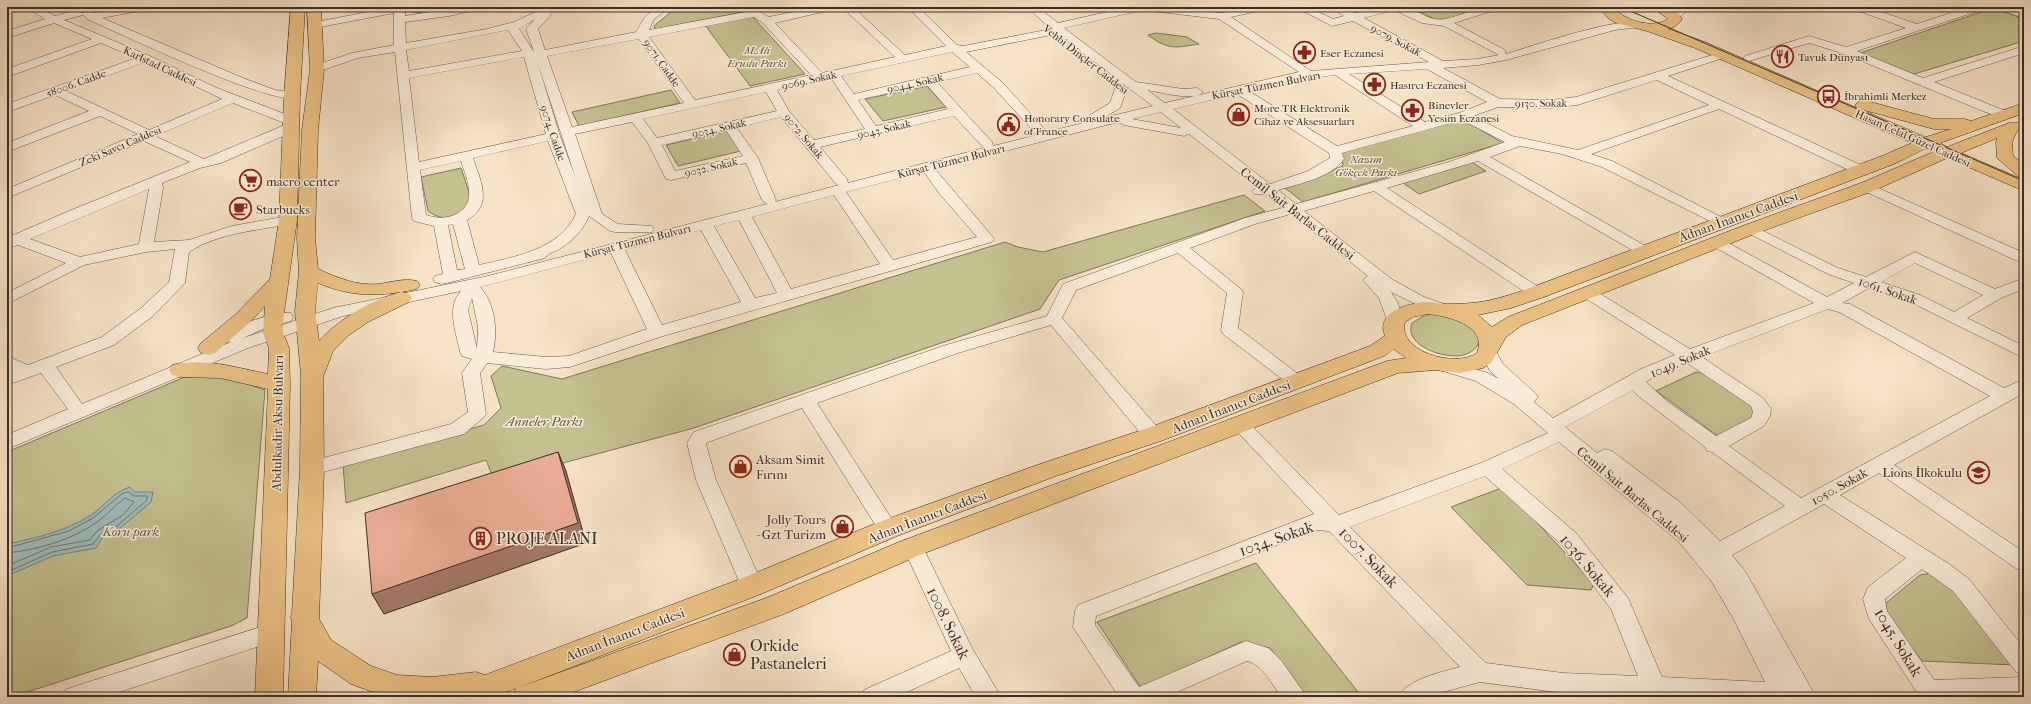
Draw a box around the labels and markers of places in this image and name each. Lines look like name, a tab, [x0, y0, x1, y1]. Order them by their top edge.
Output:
pharmacy icon: Eser Eczanesi	[1291, 40, 1317, 66]
restaurant icon: Tavuk Dünyası	[1769, 44, 1795, 70]
place label: Eser Eczanesi	[1320, 47, 1385, 60]
place label: Tavuk Dünyası	[1798, 51, 1869, 64]
pharmacy icon: Hasırcı Eczanesi	[1361, 72, 1387, 98]
place label: Hasırcı Eczanesi	[1390, 79, 1468, 92]
bus stop icon: İbrahimli Merkez	[1816, 83, 1842, 109]
place label: İbrahimli Merkez	[1844, 90, 1927, 103]
pharmacy icon: Binevler Yesim Eczanesi	[1399, 98, 1425, 124]
place label: Binevler Yesim Eczanesi	[1427, 99, 1500, 125]
shop icon: More TR Elektronik Cihaz ve Aksesuarları	[1226, 101, 1252, 127]
place label: More TR Elektronik Cihaz ve Aksesuarları	[1254, 102, 1355, 128]
public building icon: Honorary Consulate of France	[996, 111, 1022, 137]
place label: Honorary Consulate of France	[1024, 112, 1120, 138]
supermarket icon: macro center	[237, 168, 263, 194]
place label: macro center	[266, 174, 340, 189]
cafe icon: Starbucks	[228, 196, 254, 222]
place label: Starbucks	[256, 202, 310, 217]
place label: Aksam Simit Fırını	[755, 452, 826, 482]
shop icon: Aksam Simit Fırını	[727, 453, 753, 479]
school or university icon: Lions İlkokulu	[1965, 459, 1991, 485]
place label: Lions İlkokulu	[1882, 465, 1963, 480]
place label: Jolly Tours - Gzt Turizm	[756, 512, 826, 542]
shop icon: Jolly Tours - Gzt Turizm	[829, 513, 855, 539]
building icon: PROJE ALANI	[468, 525, 494, 551]
place label: PROJE ALANI	[496, 529, 598, 548]
place label: Orkide Pastaneleri	[750, 636, 827, 673]
shop icon: Orkide Pastaneleri	[722, 641, 748, 667]

